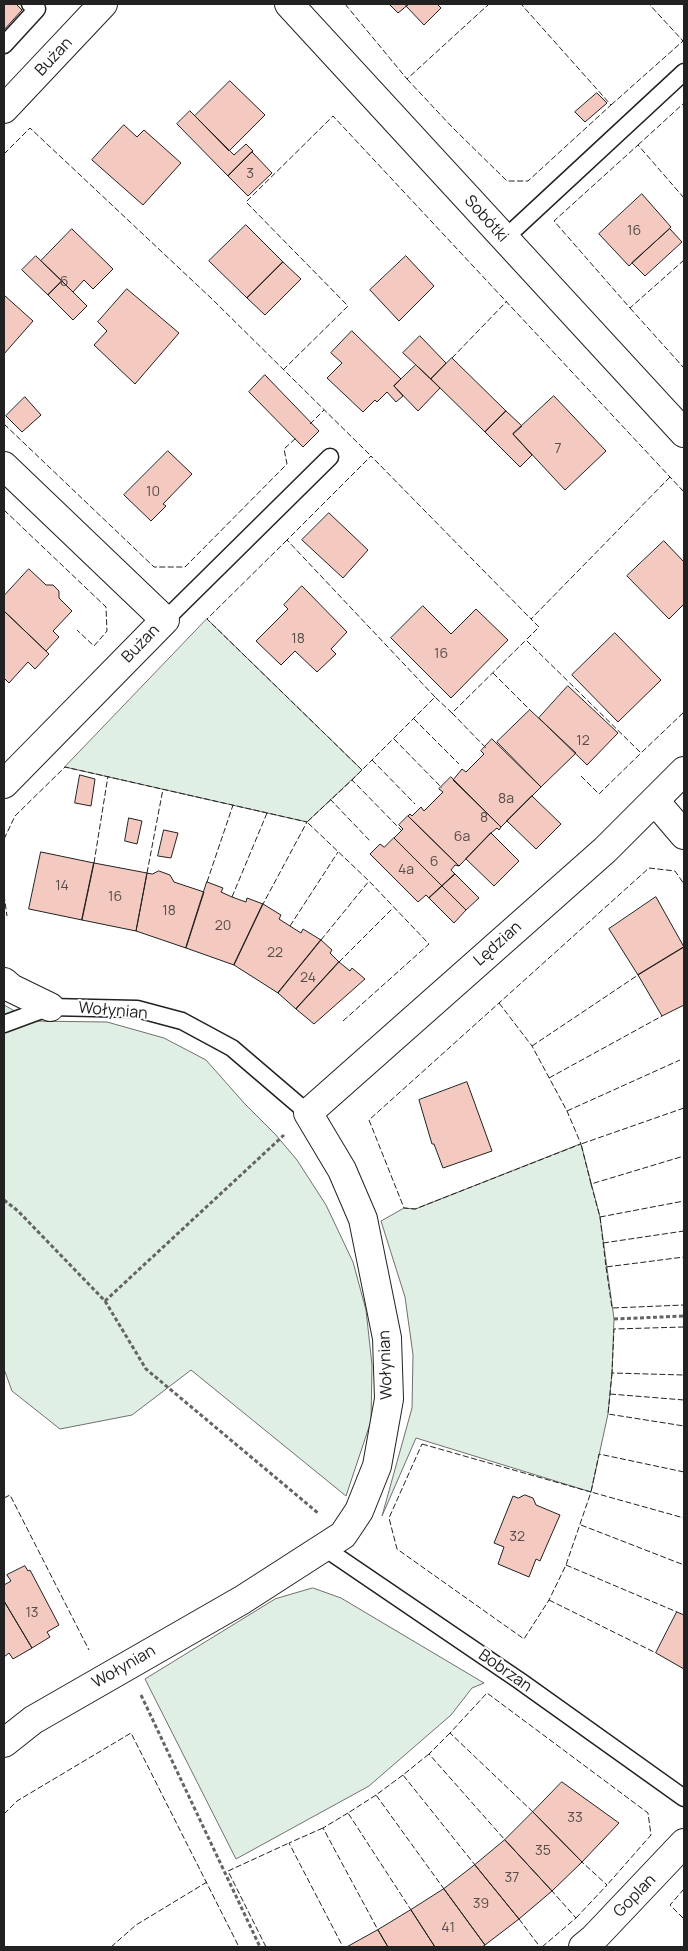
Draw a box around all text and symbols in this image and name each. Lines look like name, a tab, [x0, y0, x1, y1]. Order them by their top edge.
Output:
street label: Bużan	[31, 34, 77, 80]
house number: 3	[246, 166, 254, 182]
street label: Sobótki	[460, 192, 512, 246]
house number: 16	[627, 223, 641, 239]
house number: 6	[60, 274, 68, 290]
house number: 7	[554, 441, 562, 457]
house number: 10	[146, 484, 160, 500]
street label: Bużan	[118, 621, 164, 667]
house number: 18	[291, 631, 305, 647]
house number: 16	[434, 646, 448, 662]
house number: 12	[576, 733, 590, 749]
house number: 8a	[498, 791, 514, 807]
house number: 8	[480, 810, 488, 826]
house number: 6a	[454, 829, 470, 845]
house number: 6	[430, 854, 438, 870]
house number: 4a	[398, 862, 414, 878]
house number: 14	[55, 878, 69, 894]
house number: 16	[108, 889, 122, 905]
house number: 18	[162, 903, 176, 919]
house number: 20	[215, 918, 231, 934]
street label: Lędzian	[470, 918, 526, 970]
house number: 22	[267, 945, 283, 961]
house number: 24	[300, 970, 316, 986]
street label: Wołynian	[78, 998, 148, 1024]
street label: Wołynian	[375, 1330, 397, 1400]
house number: 32	[509, 1529, 525, 1545]
house number: 13	[25, 1605, 39, 1621]
street label: Wołynian	[89, 1641, 159, 1693]
street label: Bobrzan	[475, 1646, 535, 1696]
house number: 33	[567, 1810, 583, 1826]
house number: 35	[535, 1843, 551, 1859]
house number: 37	[505, 1870, 519, 1886]
street label: Goplan	[610, 1871, 660, 1921]
house number: 39	[473, 1896, 489, 1912]
house number: 41	[441, 1920, 455, 1936]

